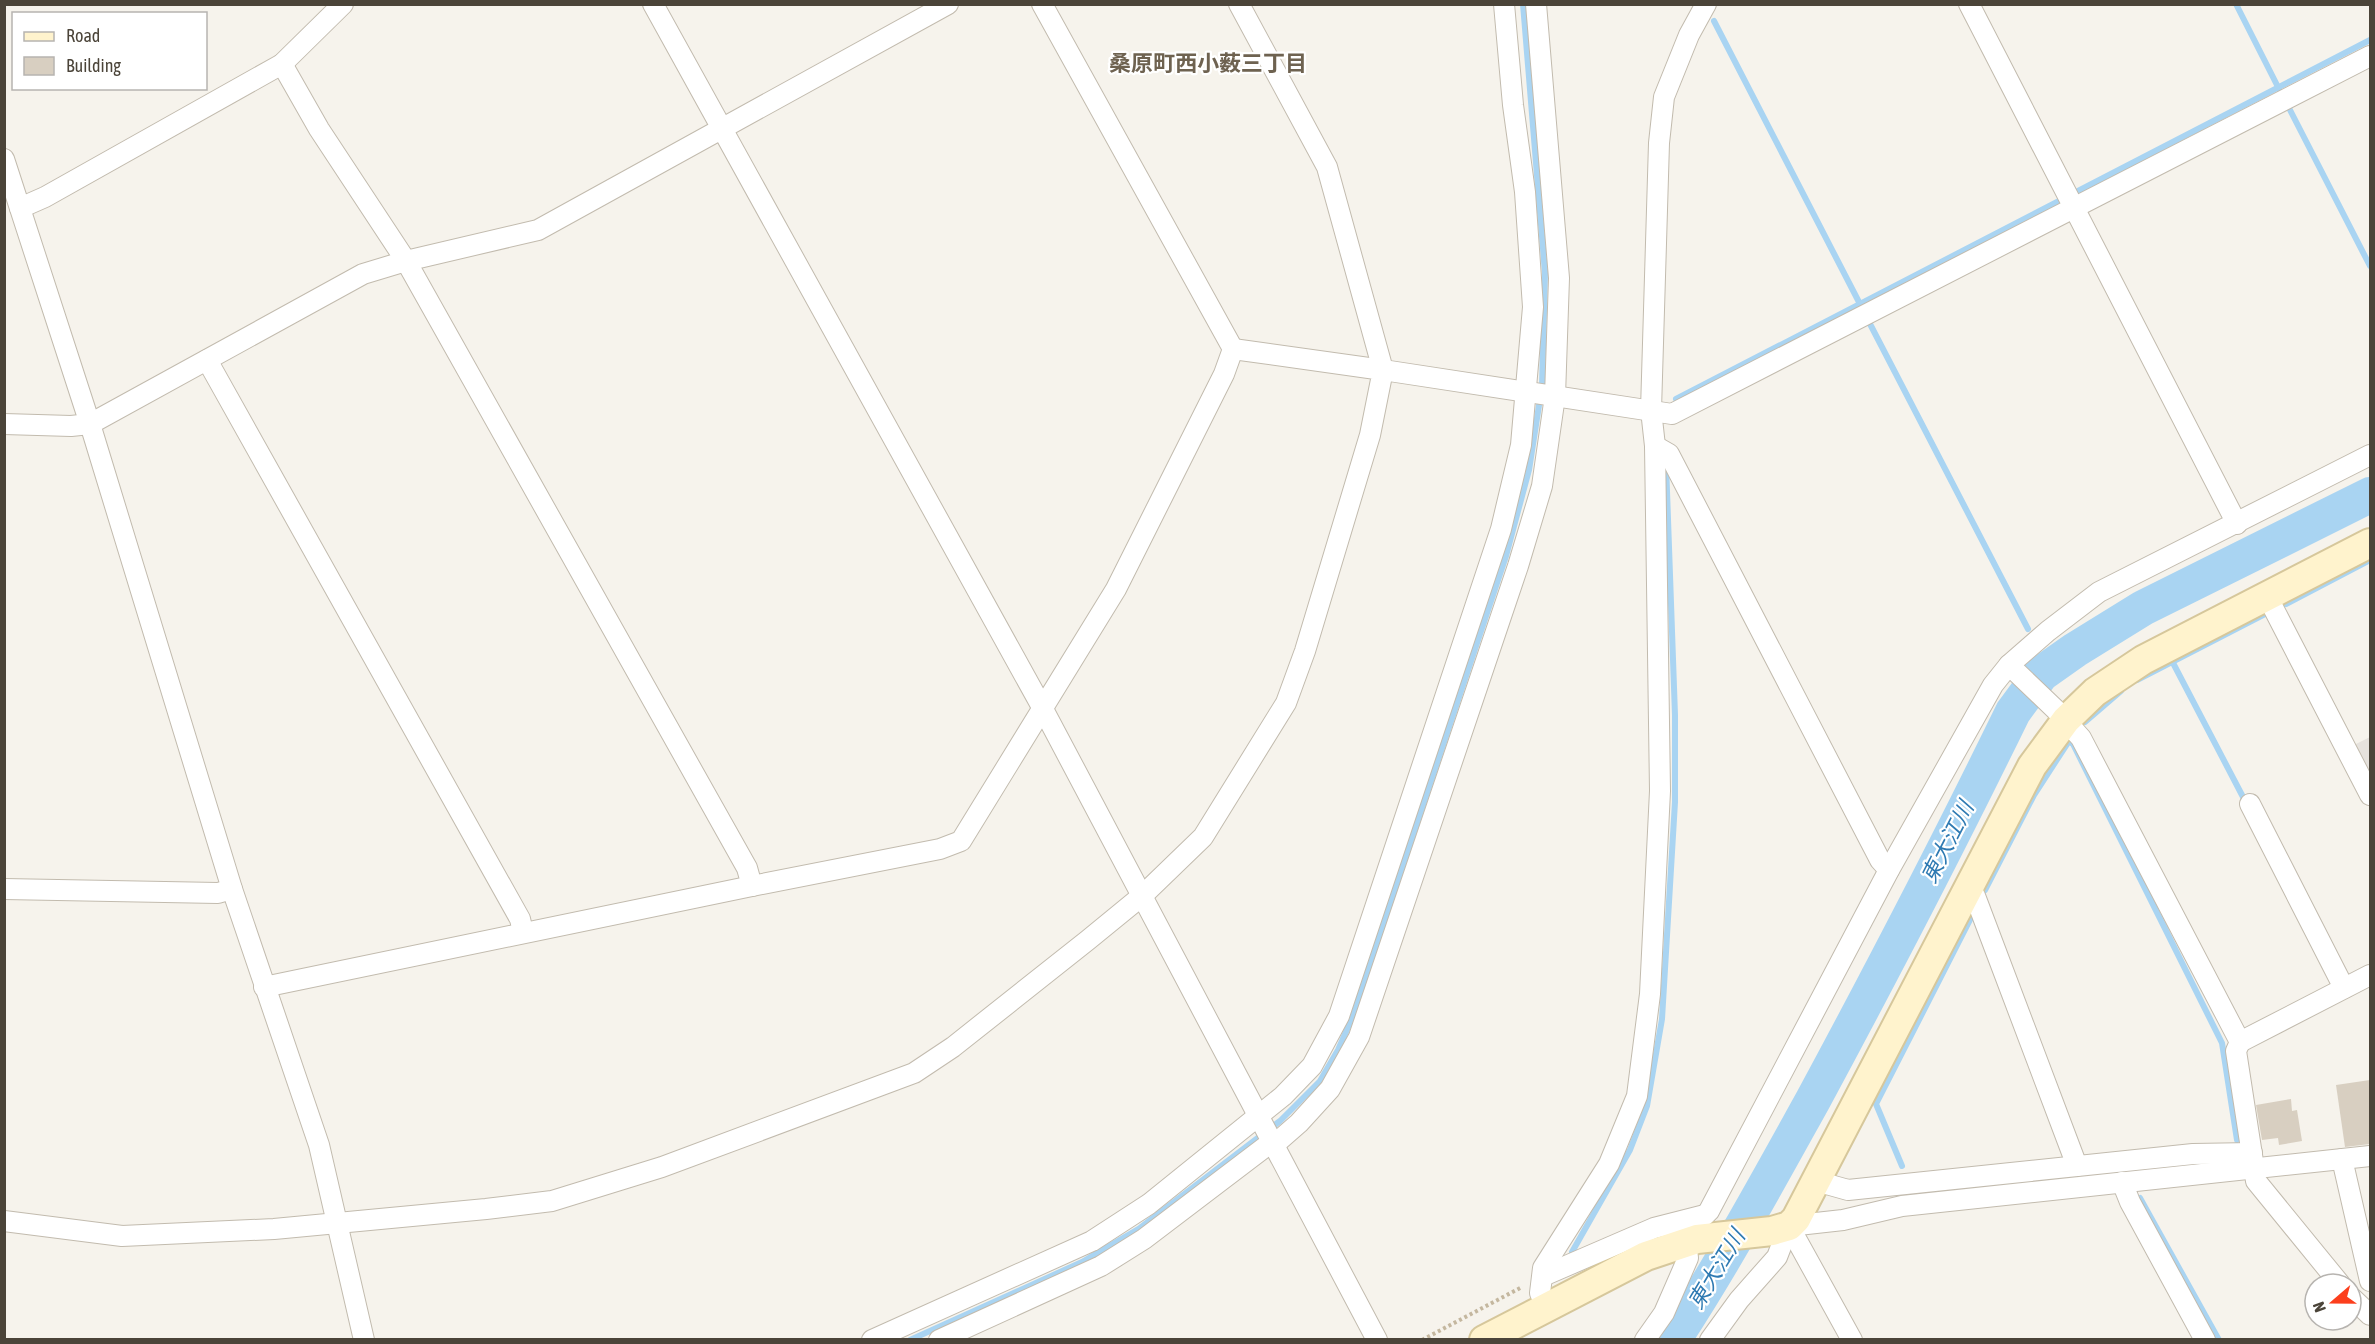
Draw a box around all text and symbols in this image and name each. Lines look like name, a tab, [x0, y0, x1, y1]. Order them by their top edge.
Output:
legend	[12, 12, 207, 90]
text: Road	[66, 25, 100, 46]
district label: 桑原町西小薮三丁目	[1109, 50, 1307, 76]
text: Building	[66, 55, 121, 76]
water label: 東大江川	[1915, 795, 1979, 887]
water label: 東大江川	[1682, 1223, 1751, 1313]
north arrow	[2303, 1272, 2363, 1332]
text: N	[2309, 1300, 2329, 1315]

